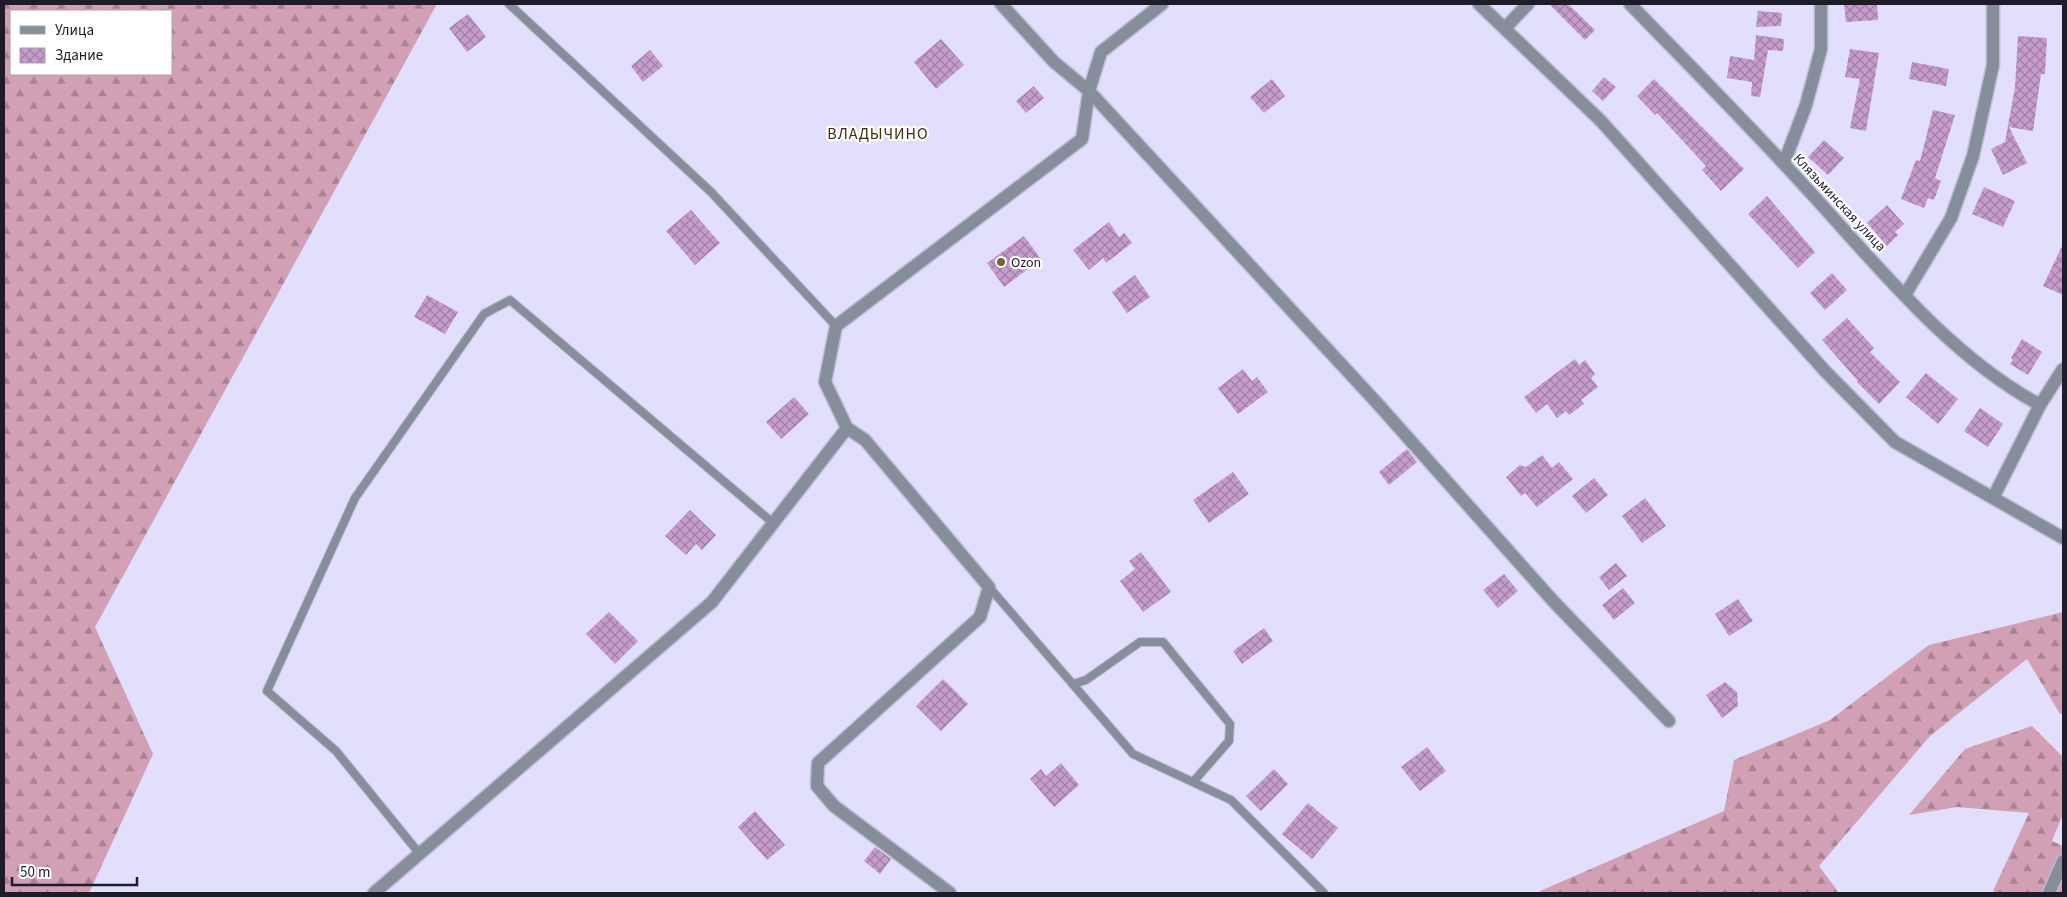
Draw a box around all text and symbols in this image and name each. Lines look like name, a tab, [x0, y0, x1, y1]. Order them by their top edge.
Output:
legend	[10, 10, 172, 75]
text: Улица	[55, 20, 94, 41]
text: Здание	[55, 45, 103, 66]
district label: ВЛАДЫЧИНО	[827, 123, 929, 145]
street label: Клязьминская улица	[1788, 149, 1890, 256]
place label: Ozon	[1011, 253, 1041, 273]
marker: Ozon	[995, 256, 1007, 268]
scale bar	[12, 854, 138, 886]
text: 50 m	[20, 862, 50, 883]

